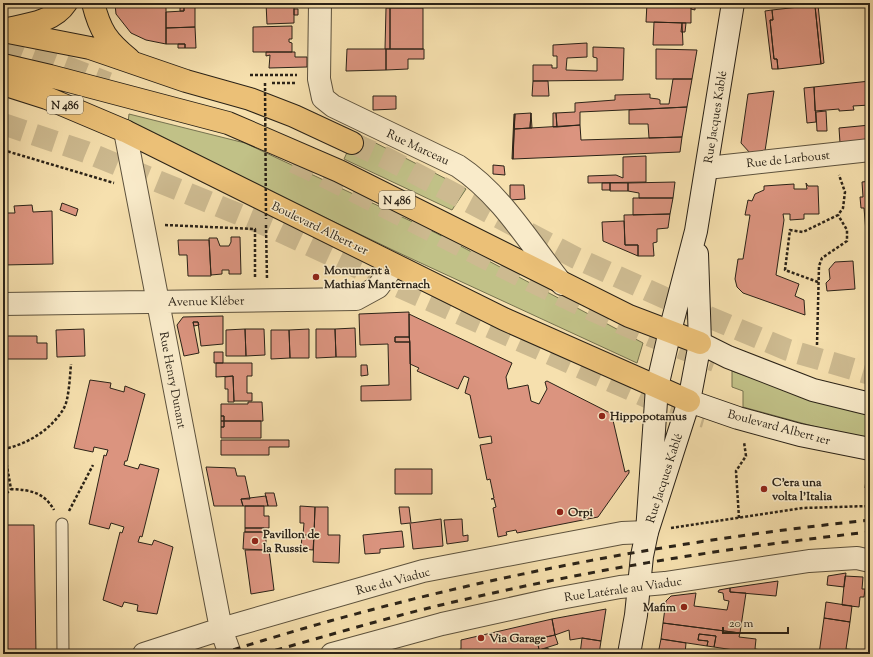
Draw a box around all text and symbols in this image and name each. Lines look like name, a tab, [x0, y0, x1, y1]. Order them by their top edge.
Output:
street label: Rue Jacques Kablé	[700, 69, 732, 165]
road number: N 486	[47, 96, 83, 114]
street label: Rue Marceau	[383, 125, 452, 170]
street label: Rue de Larboust	[745, 147, 831, 173]
road number: N 486	[379, 191, 415, 209]
street label: Boulevard Albert 1er	[268, 198, 371, 260]
place label: Monument à Mathias Manternach	[323, 262, 431, 294]
marker: Monument à Mathias Manternach	[311, 272, 321, 282]
street label: Avenue Kléber	[168, 292, 245, 312]
street label: Rue Henry Dunant	[154, 330, 190, 430]
street label: Boulevard Albert 1er	[725, 406, 833, 450]
place label: Hippopotamus	[609, 408, 687, 426]
marker: Hippopotamus	[597, 411, 607, 421]
street label: Rue Jacques Kablé	[642, 431, 688, 526]
place label: C’era una volta l’Italia	[771, 474, 833, 506]
marker: C’era una volta l’Italia	[759, 484, 769, 494]
place label: Orpi	[568, 504, 593, 522]
marker: Orpi	[555, 507, 565, 517]
place label: Pavillon de la Russie	[262, 526, 320, 558]
marker: Pavillon de la Russie	[250, 536, 260, 546]
street label: Rue du Viaduc	[354, 563, 433, 601]
street label: Rue Latérale au Viaduc	[563, 573, 684, 607]
place label: Mafim	[642, 599, 676, 617]
marker: Mafim	[679, 602, 689, 612]
scale bar	[723, 609, 788, 635]
text: 20 m	[729, 615, 754, 633]
place label: Via Garage	[488, 630, 546, 648]
marker: Via Garage	[476, 633, 486, 643]

